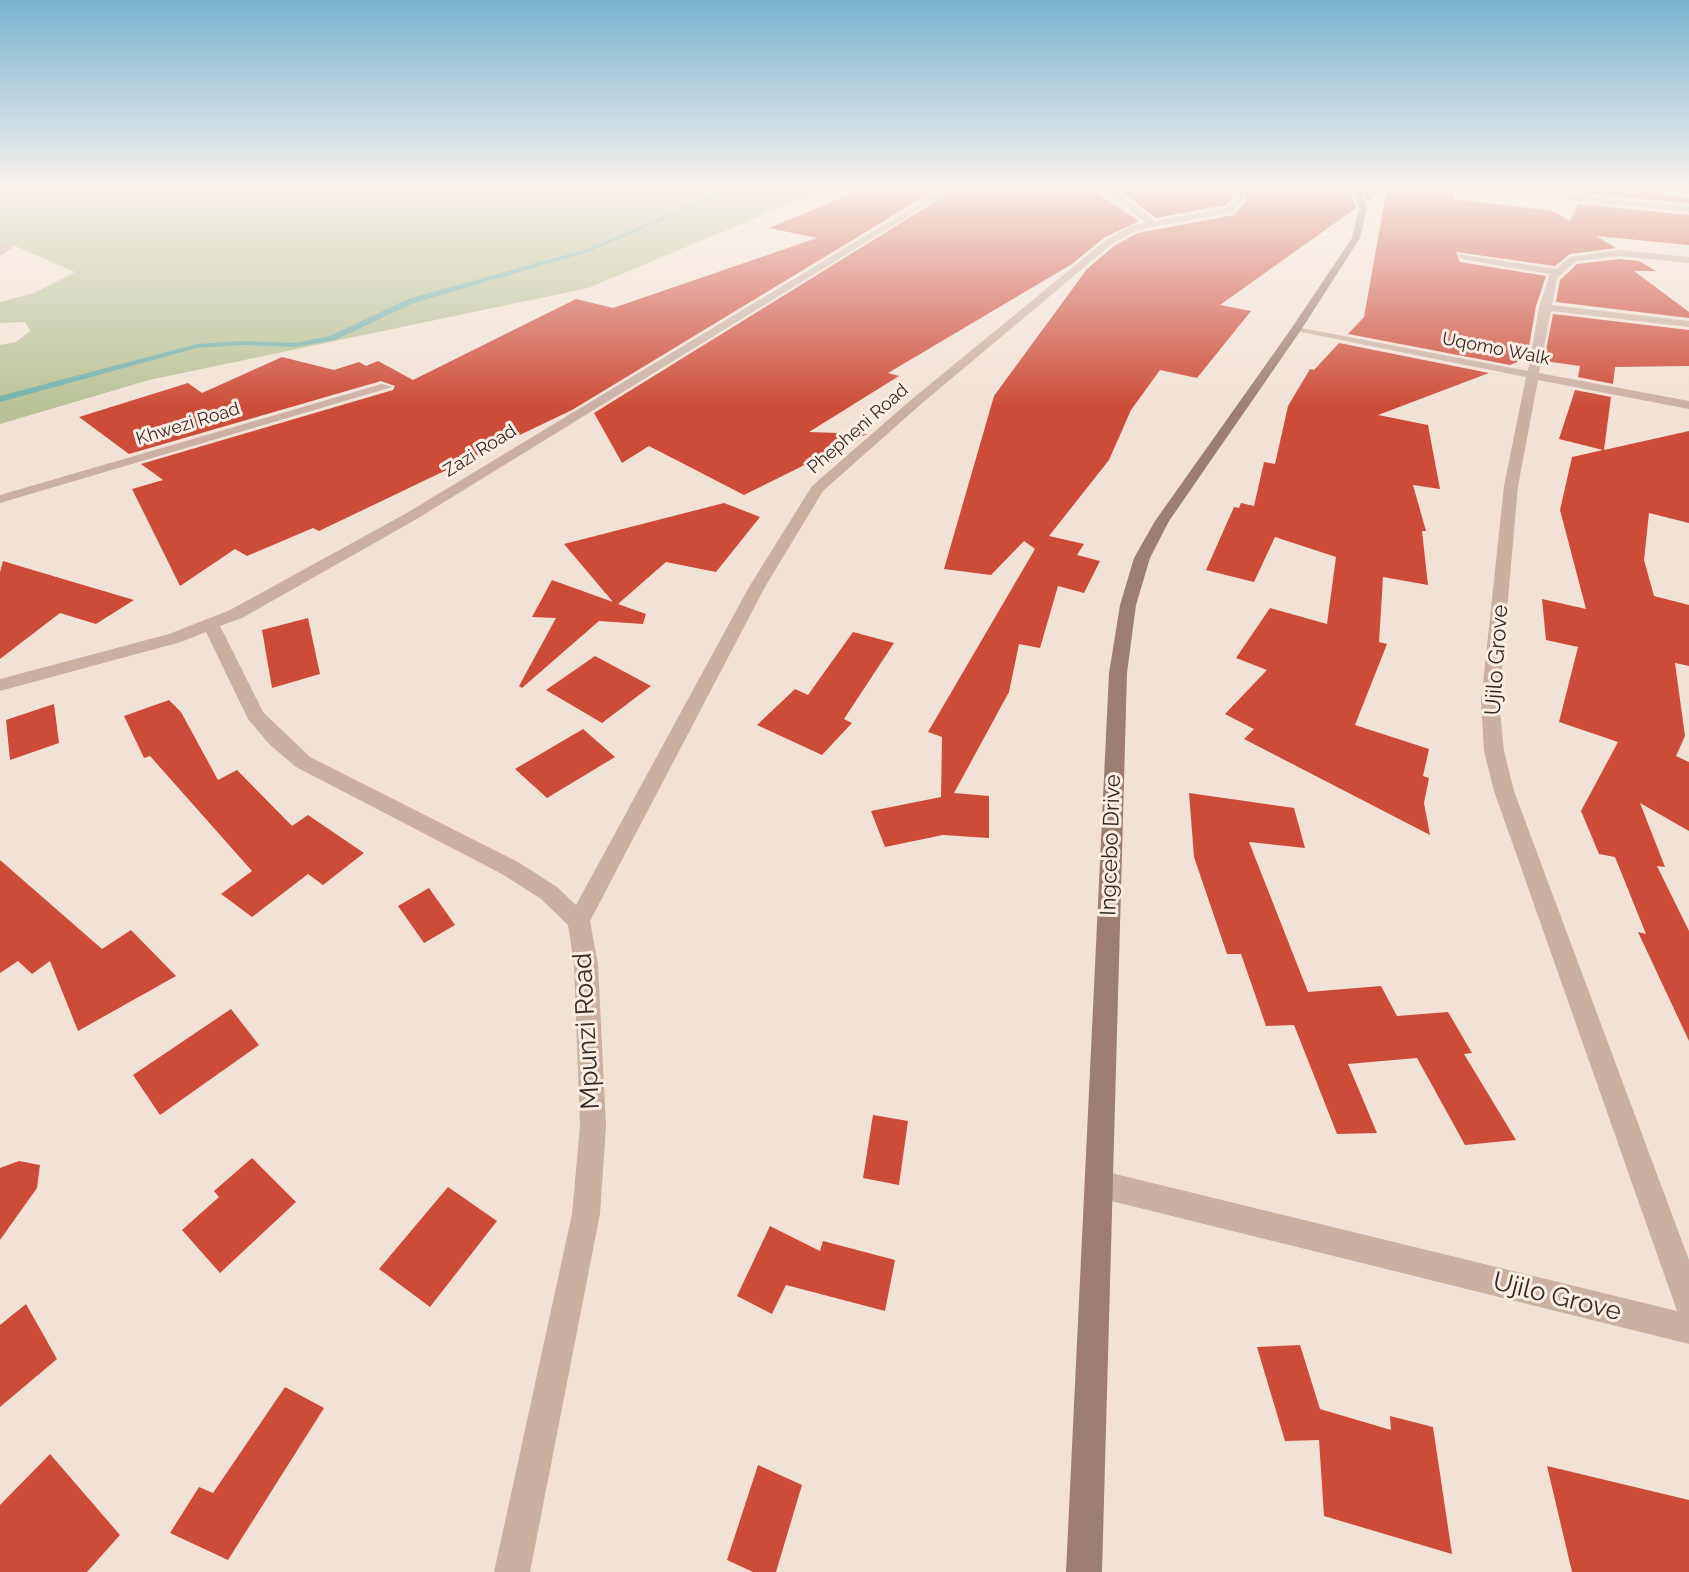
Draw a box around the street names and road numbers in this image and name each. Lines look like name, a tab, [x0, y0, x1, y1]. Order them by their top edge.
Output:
street label: Uqomo Walk	[1440, 328, 1552, 370]
street label: Phepheni Road	[803, 379, 913, 479]
street label: Khwezi Road	[134, 398, 242, 450]
street label: Zazi Road	[440, 420, 520, 482]
street label: Ujilo Grove	[1480, 604, 1514, 716]
street label: Ingcebo Drive	[1095, 774, 1127, 916]
street label: Mpunzi Road	[567, 952, 607, 1110]
street label: Ujilo Grove	[1490, 1266, 1624, 1328]

